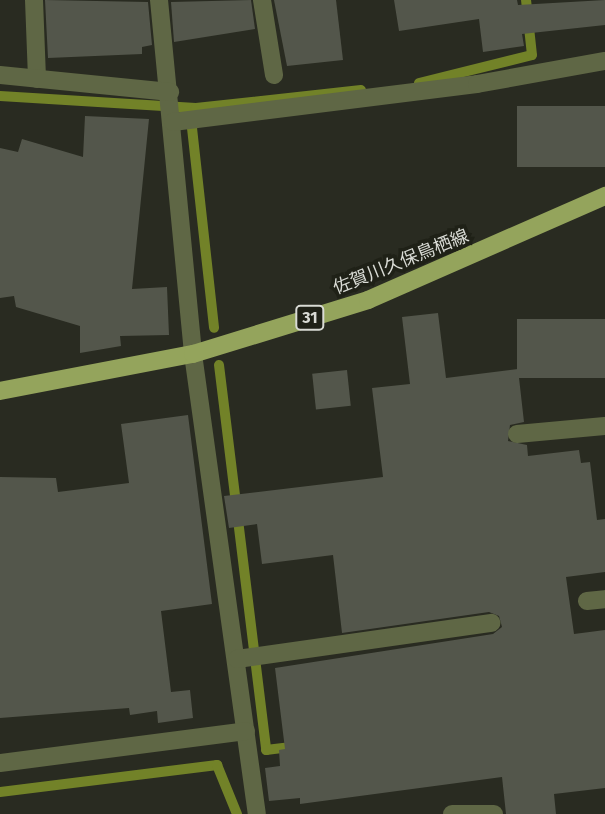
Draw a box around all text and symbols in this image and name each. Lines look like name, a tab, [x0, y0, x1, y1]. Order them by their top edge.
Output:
street label: 佐賀川久保鳥栖線	[330, 225, 472, 299]
road number: 31	[294, 306, 326, 330]

